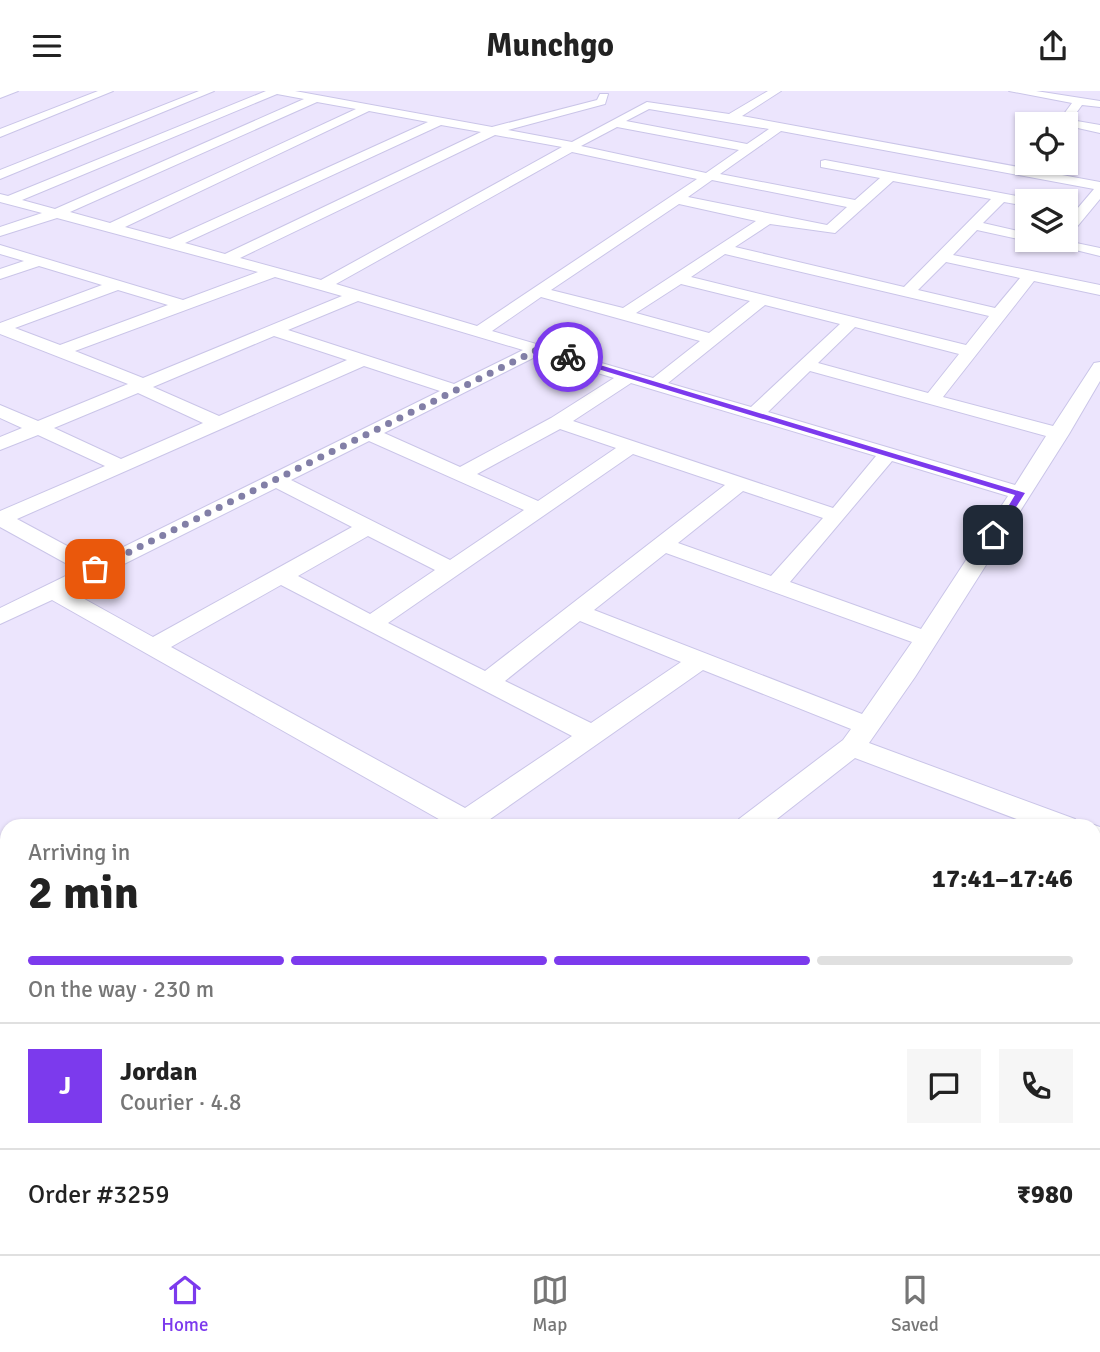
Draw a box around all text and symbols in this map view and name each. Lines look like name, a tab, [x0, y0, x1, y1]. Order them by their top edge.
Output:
text: Munchgo	[486, 26, 614, 65]
icon: menu	[28, 27, 66, 65]
icon: share	[1034, 27, 1072, 65]
map controls	[1015, 112, 1078, 252]
button: locate	[1015, 112, 1078, 175]
button: layers	[1015, 189, 1078, 252]
courier	[533, 322, 603, 392]
icon: bike	[549, 338, 587, 376]
pin	[963, 505, 1023, 565]
icon: home	[974, 516, 1012, 554]
pin	[65, 539, 125, 599]
icon: bag	[76, 550, 114, 588]
text: Arriving in	[28, 838, 130, 867]
text: 17:41–17:46	[932, 863, 1073, 895]
text: 2 min	[28, 865, 139, 921]
text: On the way · 230 m	[28, 975, 214, 1004]
button: chat	[907, 1049, 981, 1123]
button: phone	[999, 1049, 1073, 1123]
text: Jordan	[120, 1056, 197, 1088]
text: J	[59, 1070, 71, 1102]
text: Courier · 4.8	[120, 1088, 241, 1117]
text: Order #3259	[28, 1179, 169, 1211]
text: ₹980	[1017, 1179, 1073, 1211]
tab: Home	[161, 1271, 208, 1337]
tab: Map	[531, 1271, 569, 1337]
tab: Saved	[891, 1271, 939, 1337]

